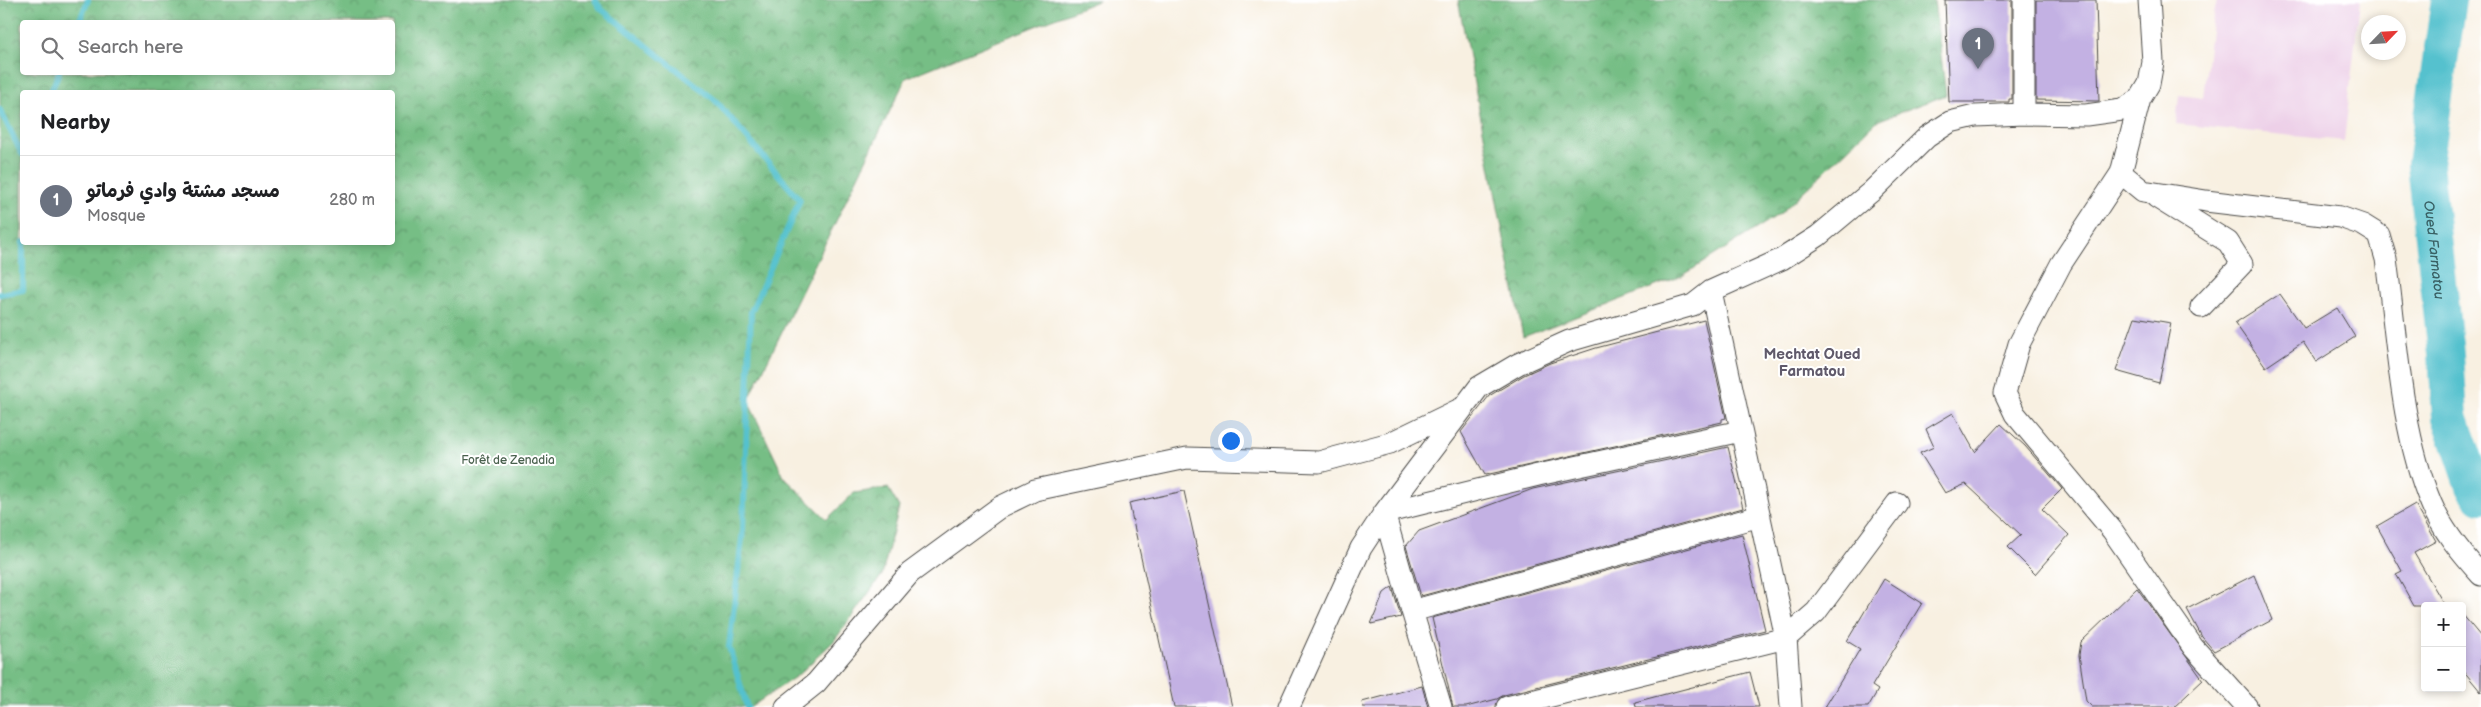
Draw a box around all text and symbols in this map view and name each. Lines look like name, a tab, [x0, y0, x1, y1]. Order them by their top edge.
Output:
north arrow	[2361, 15, 2406, 60]
search box	[20, 20, 395, 75]
pin: 1	[1962, 28, 1994, 69]
icon: search	[38, 34, 66, 62]
text: Search here	[78, 36, 183, 59]
text: Nearby	[40, 110, 110, 135]
text: مسجد مشتة وادي فرماتو	[87, 180, 280, 203]
text: 1	[53, 191, 59, 210]
text: 280 m	[329, 191, 375, 210]
water label: Oued Farmatou	[2420, 199, 2448, 300]
text: Mosque	[87, 207, 146, 226]
district label: Mechtat Oued Farmatou	[1763, 345, 1861, 381]
your location	[1218, 428, 1244, 454]
park label: Forêt de Zenadia	[461, 453, 555, 468]
map controls	[2421, 602, 2466, 692]
button: +	[2421, 602, 2466, 647]
button: −	[2421, 647, 2466, 692]

